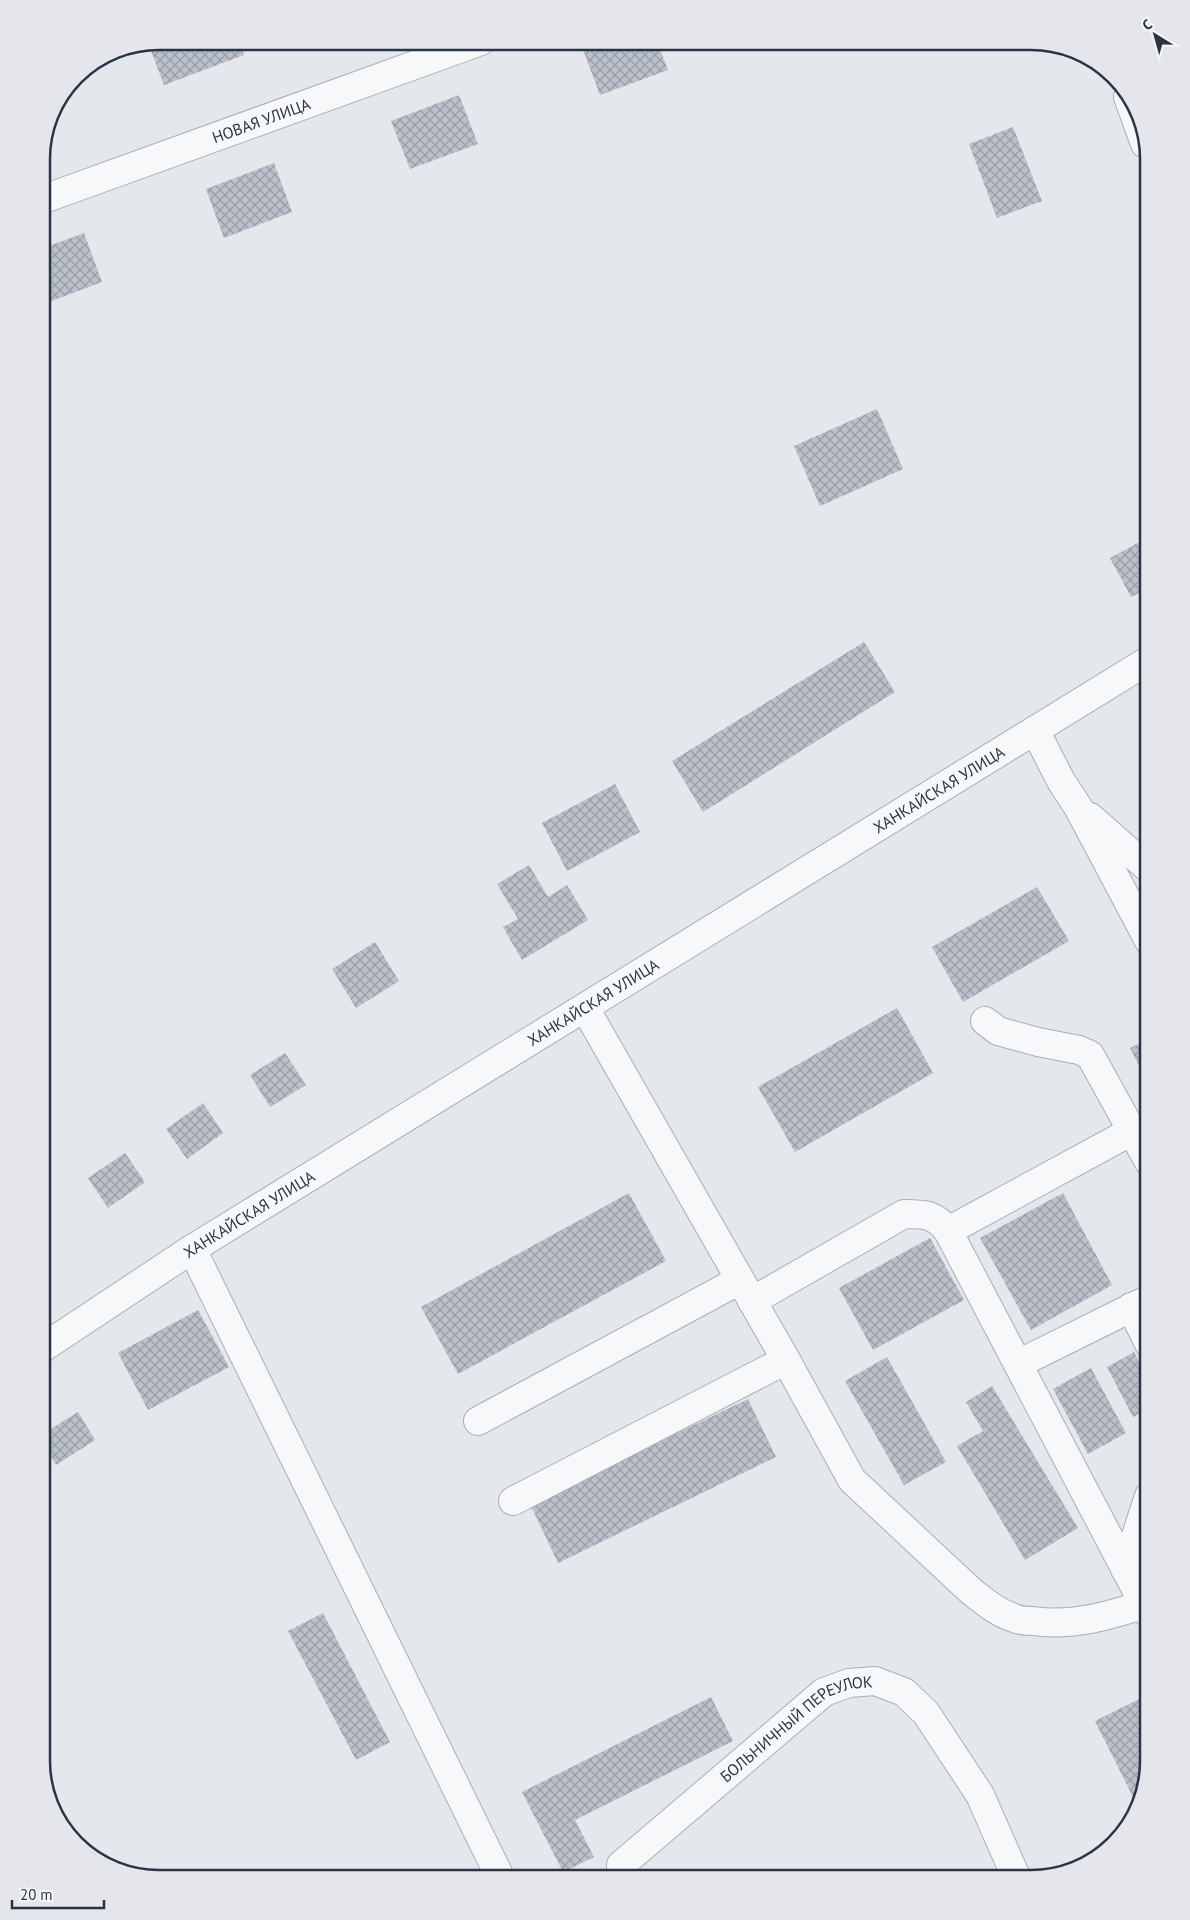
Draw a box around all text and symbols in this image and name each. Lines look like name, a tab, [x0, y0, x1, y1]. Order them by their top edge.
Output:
north arrow	[1130, 10, 1180, 60]
text: С	[1139, 15, 1156, 34]
street label: НОВАЯ УЛИЦА	[209, 93, 314, 147]
street label: ХАНКАЙСКАЯ УЛИЦА	[869, 741, 1009, 837]
street label: ХАНКАЙСКАЯ УЛИЦА	[524, 954, 663, 1050]
street label: ХАНКАЙСКАЯ УЛИЦА	[179, 1166, 319, 1262]
street label: БОЛЬНИЧНЫЙ ПЕРЕУЛОК	[716, 1671, 874, 1786]
scale bar	[12, 1878, 105, 1910]
text: 20 m	[20, 1885, 53, 1904]

